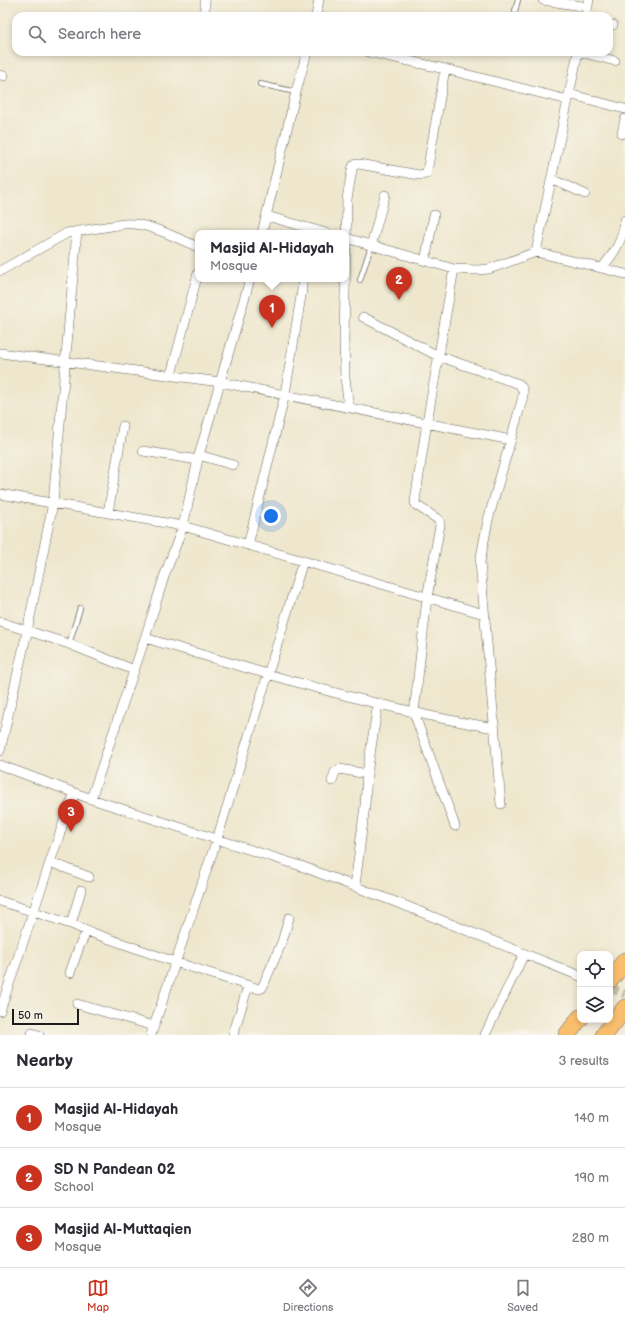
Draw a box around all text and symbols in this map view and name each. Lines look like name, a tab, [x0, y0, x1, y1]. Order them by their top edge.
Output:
search box	[12, 12, 613, 56]
icon: search	[26, 23, 48, 45]
text: Search here	[58, 25, 141, 44]
popup	[195, 230, 349, 282]
text: Masjid Al-Hidayah	[210, 239, 334, 258]
text: Mosque	[210, 258, 258, 274]
pin: 2	[386, 267, 412, 300]
pin: 1	[259, 295, 285, 328]
your location	[261, 506, 281, 526]
pin: 3	[58, 799, 84, 832]
map controls	[577, 951, 613, 1023]
button: locate	[577, 951, 613, 987]
button: layers	[577, 987, 613, 1023]
scale bar	[12, 1007, 79, 1026]
text: 50 m	[18, 1009, 43, 1022]
text: Nearby	[16, 1051, 73, 1071]
text: 3 results	[558, 1053, 609, 1069]
text: Masjid Al-Hidayah	[54, 1100, 178, 1119]
text: 1	[26, 1110, 32, 1126]
text: 140 m	[574, 1110, 609, 1126]
text: Mosque	[54, 1119, 102, 1135]
text: SD N Pandean 02	[54, 1160, 175, 1179]
text: 2	[25, 1170, 33, 1186]
text: 190 m	[575, 1170, 609, 1186]
text: School	[54, 1179, 94, 1195]
text: Masjid Al-Muttaqien	[54, 1220, 192, 1239]
text: 3	[25, 1230, 33, 1246]
text: 280 m	[572, 1230, 609, 1246]
text: Mosque	[54, 1239, 102, 1255]
tab: Map	[87, 1277, 109, 1314]
tab: Directions	[283, 1277, 333, 1314]
tab: Saved	[507, 1277, 538, 1314]

